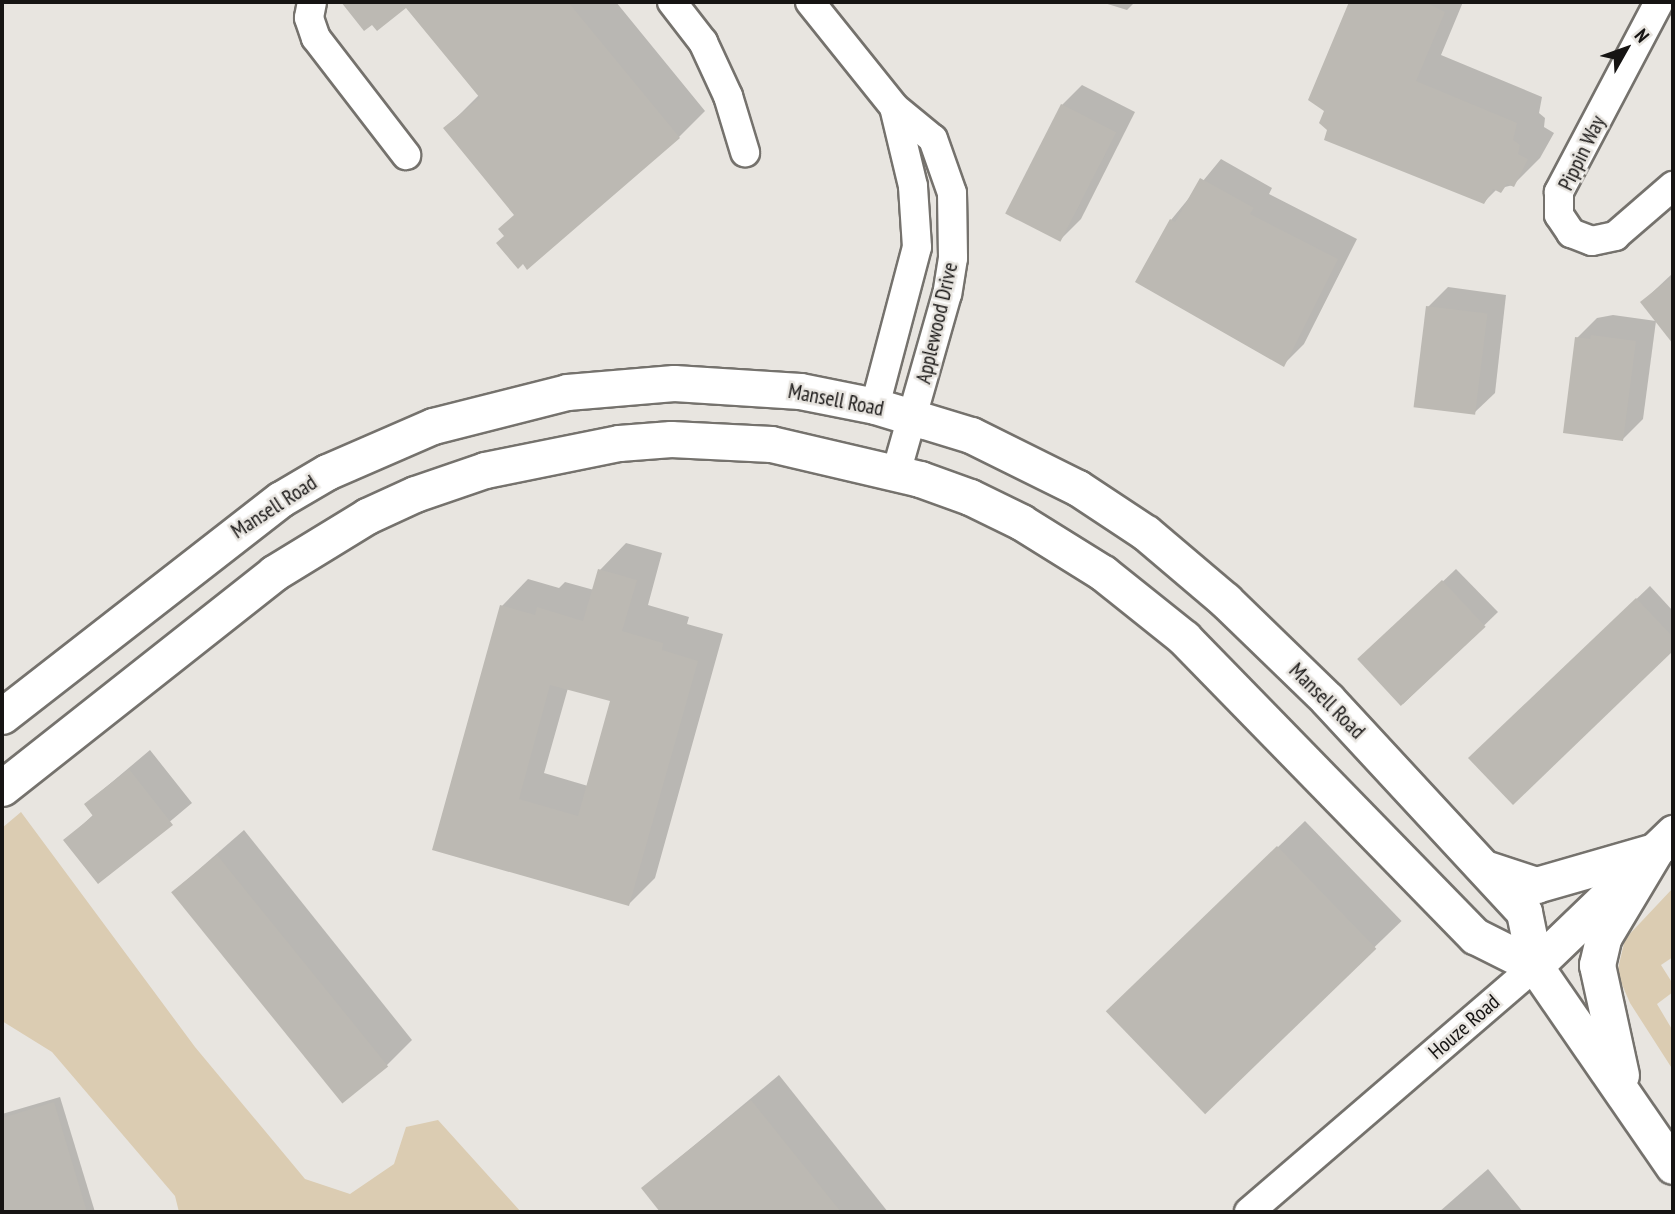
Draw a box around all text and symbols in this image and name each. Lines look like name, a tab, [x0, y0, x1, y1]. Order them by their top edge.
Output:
north arrow	[1591, 14, 1661, 84]
text: N	[1630, 24, 1655, 47]
street label: Pippin Way	[1553, 111, 1611, 195]
street label: Applewood Drive	[911, 260, 963, 386]
street label: Mansell Road	[786, 378, 886, 422]
street label: Mansell Road	[227, 470, 321, 544]
street label: Mansell Road	[1284, 658, 1370, 744]
street label: Houze Road	[1423, 989, 1505, 1065]

